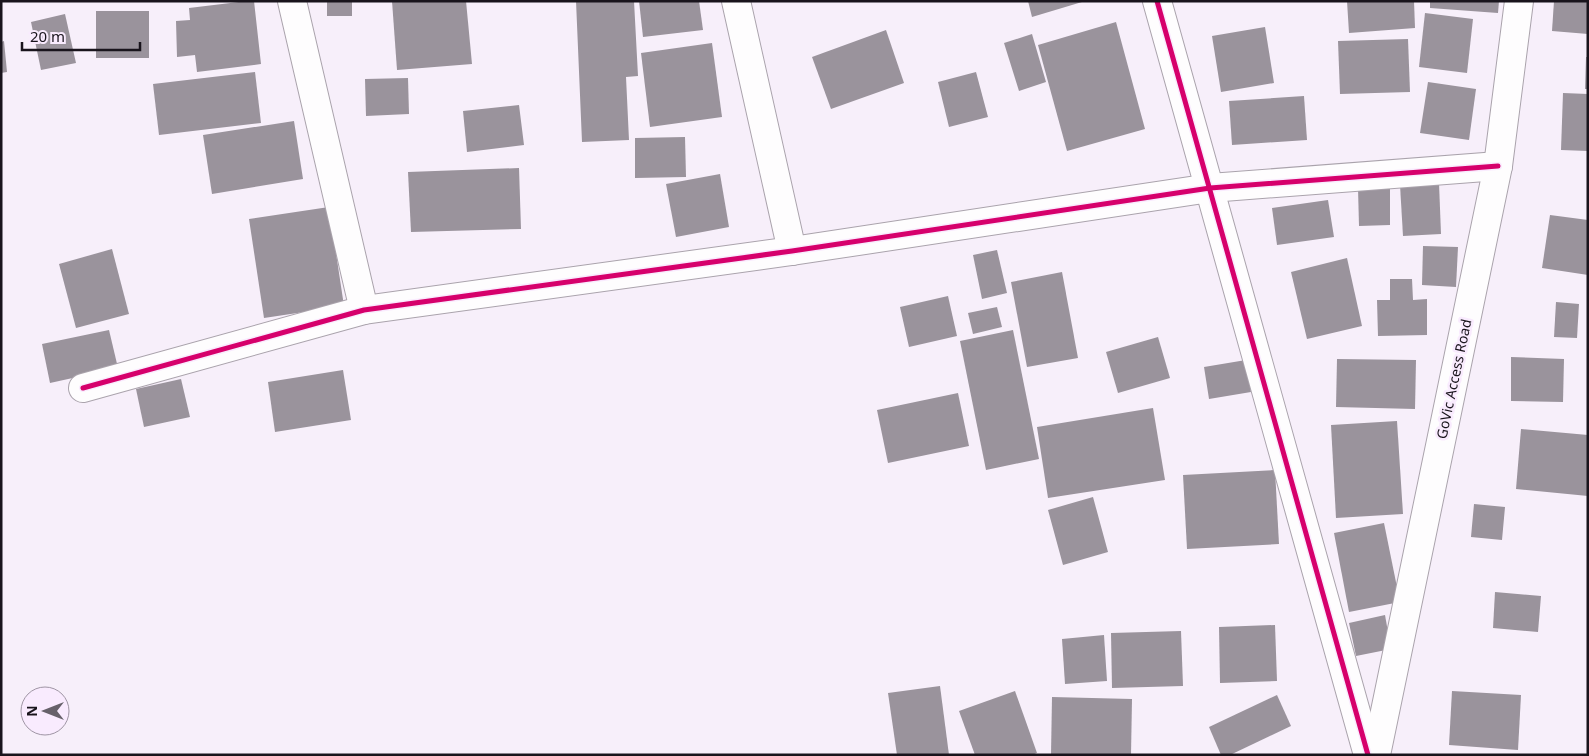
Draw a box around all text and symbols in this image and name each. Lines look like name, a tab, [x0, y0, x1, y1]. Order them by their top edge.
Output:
scale bar	[22, 20, 140, 52]
text: 20 m	[30, 26, 65, 46]
street label: GoVic Access Road	[1432, 317, 1475, 441]
north arrow	[20, 686, 70, 736]
text: N	[22, 705, 41, 717]

